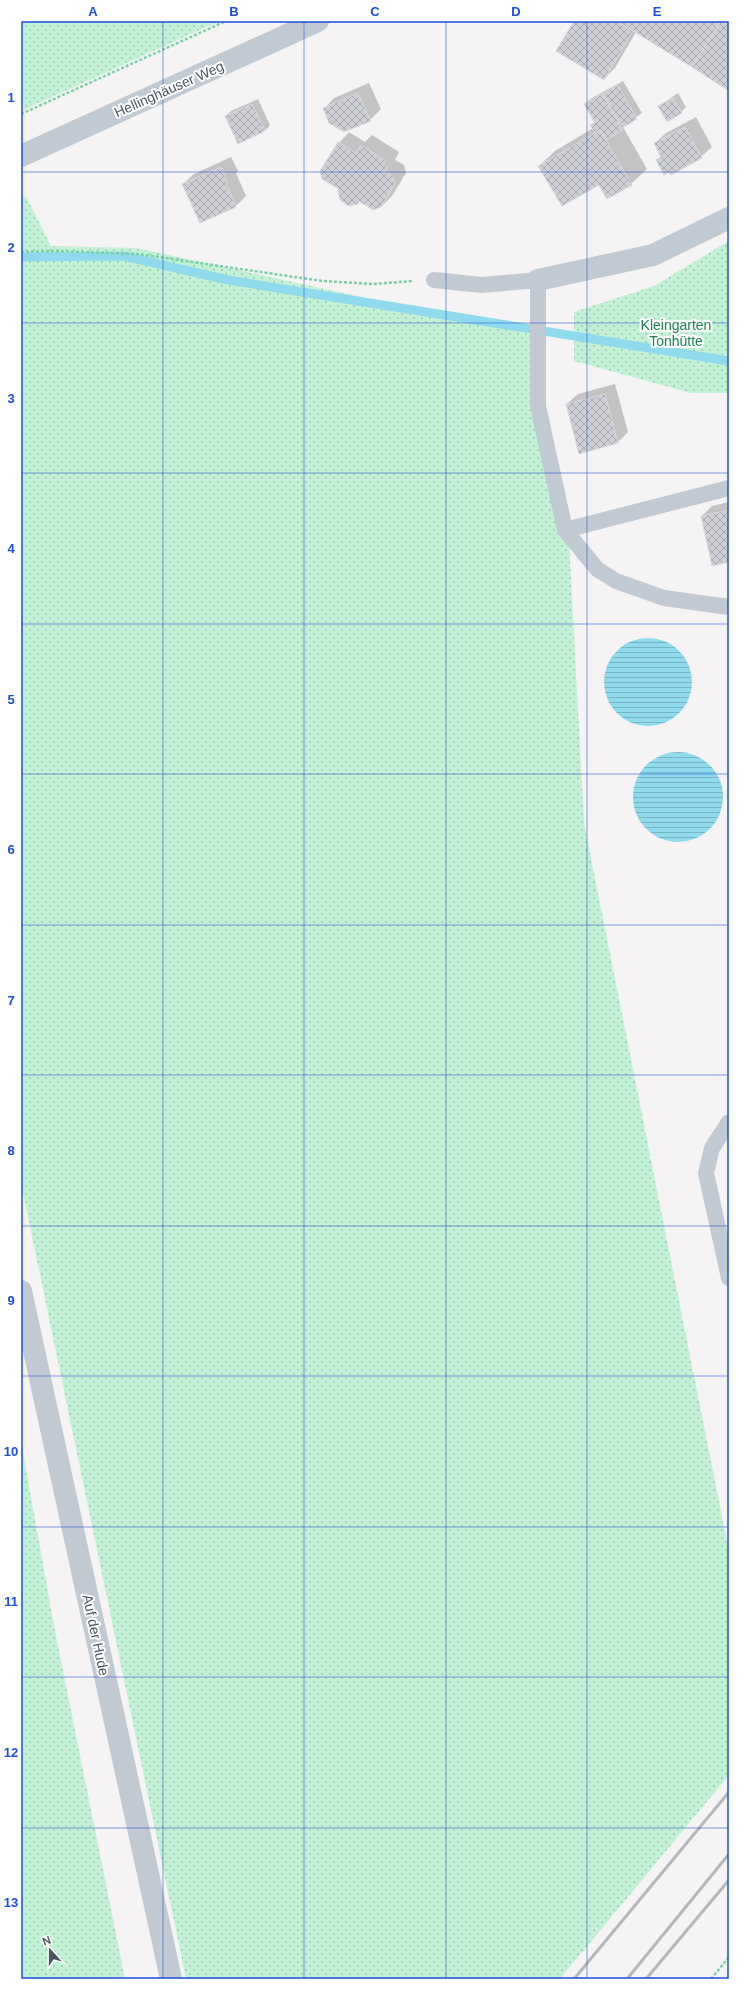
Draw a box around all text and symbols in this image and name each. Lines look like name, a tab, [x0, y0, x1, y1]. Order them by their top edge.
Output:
text: A	[88, 4, 98, 19]
text: B	[229, 4, 239, 19]
text: C	[370, 4, 380, 19]
text: D	[511, 4, 521, 19]
text: E	[653, 4, 662, 19]
street label: Hellinghäuser Weg	[112, 58, 226, 120]
text: 1	[7, 90, 15, 105]
text: 2	[7, 240, 15, 255]
park label: Kleingarten Tonhütte	[641, 317, 711, 349]
text: 3	[7, 391, 15, 406]
text: 4	[7, 541, 15, 556]
text: 5	[7, 692, 15, 707]
text: 6	[7, 842, 15, 857]
text: 7	[7, 993, 15, 1008]
text: 8	[7, 1143, 15, 1158]
text: 9	[7, 1293, 15, 1308]
text: 10	[4, 1444, 18, 1459]
street label: Auf der Hude	[80, 1593, 112, 1677]
text: 11	[4, 1594, 18, 1609]
text: 12	[4, 1745, 18, 1760]
text: 13	[4, 1895, 18, 1910]
north arrow	[30, 1930, 70, 1970]
text: N	[41, 1934, 52, 1948]

